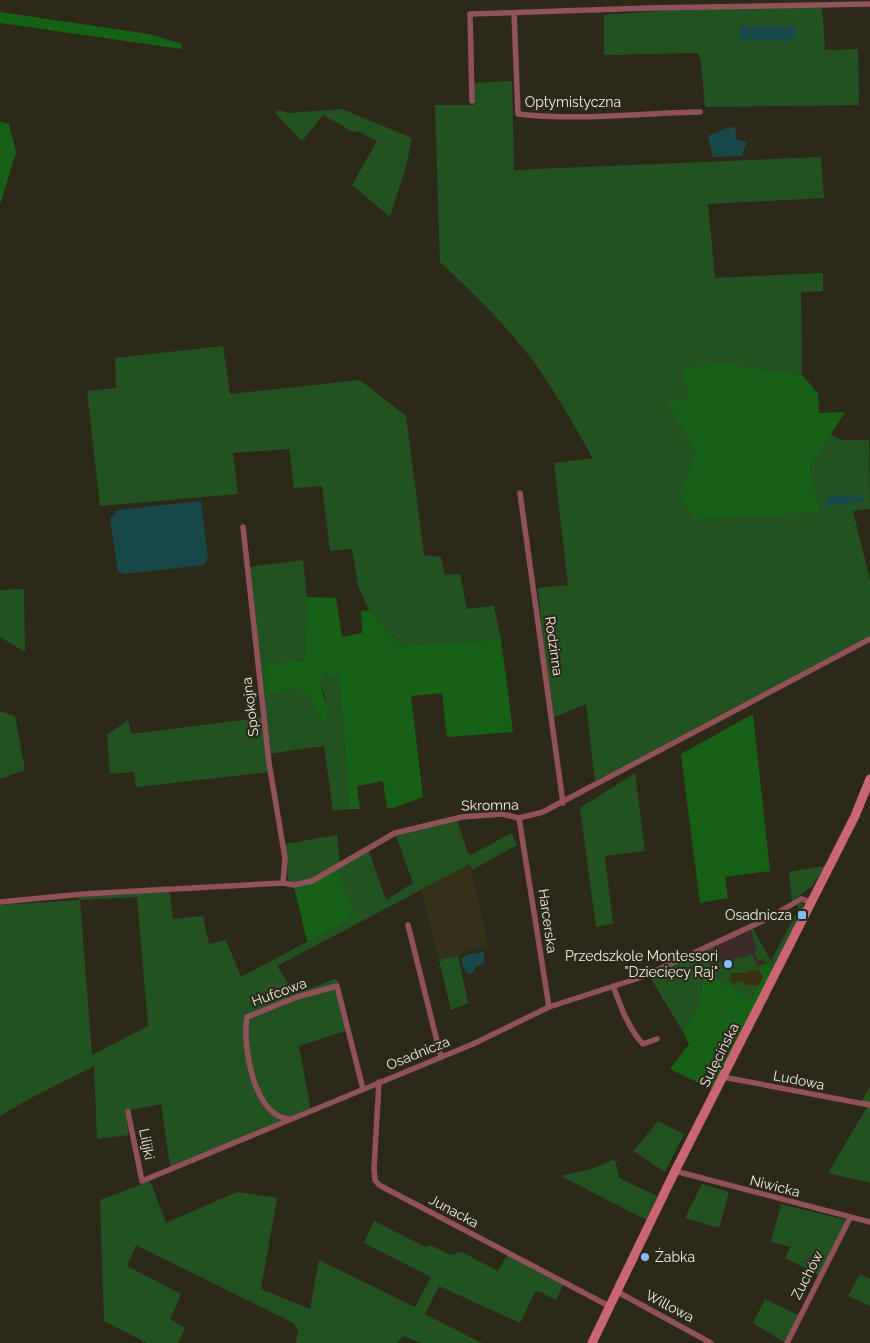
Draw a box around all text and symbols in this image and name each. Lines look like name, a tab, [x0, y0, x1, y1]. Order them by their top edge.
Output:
street label: Optymistyczna	[525, 94, 621, 110]
street label: Rodzinna	[542, 615, 566, 677]
street label: Spokojna	[238, 676, 262, 738]
street label: Skromna	[461, 796, 519, 814]
street label: Harcerska	[536, 888, 560, 954]
place label: Osadnicza	[725, 907, 792, 923]
marker: Osadnicza	[796, 909, 808, 921]
place label: Przedszkole Montessori "Dziecięcy Raj"	[565, 948, 718, 980]
marker: Przedszkole Montessori "Dziecięcy Raj"	[722, 958, 734, 970]
street label: Hufcowa	[249, 975, 309, 1009]
street label: Sulęcińska	[696, 1020, 742, 1090]
street label: Osadnicza	[384, 1033, 452, 1073]
street label: Ludowa	[772, 1067, 826, 1093]
street label: Lilijki	[136, 1127, 158, 1161]
street label: Niwicka	[748, 1172, 802, 1200]
street label: Junacka	[427, 1191, 481, 1231]
place label: Żabka	[655, 1247, 695, 1265]
street label: Zuchów	[788, 1248, 826, 1302]
marker: Żabka	[639, 1251, 651, 1263]
street label: Willowa	[643, 1287, 697, 1325]

